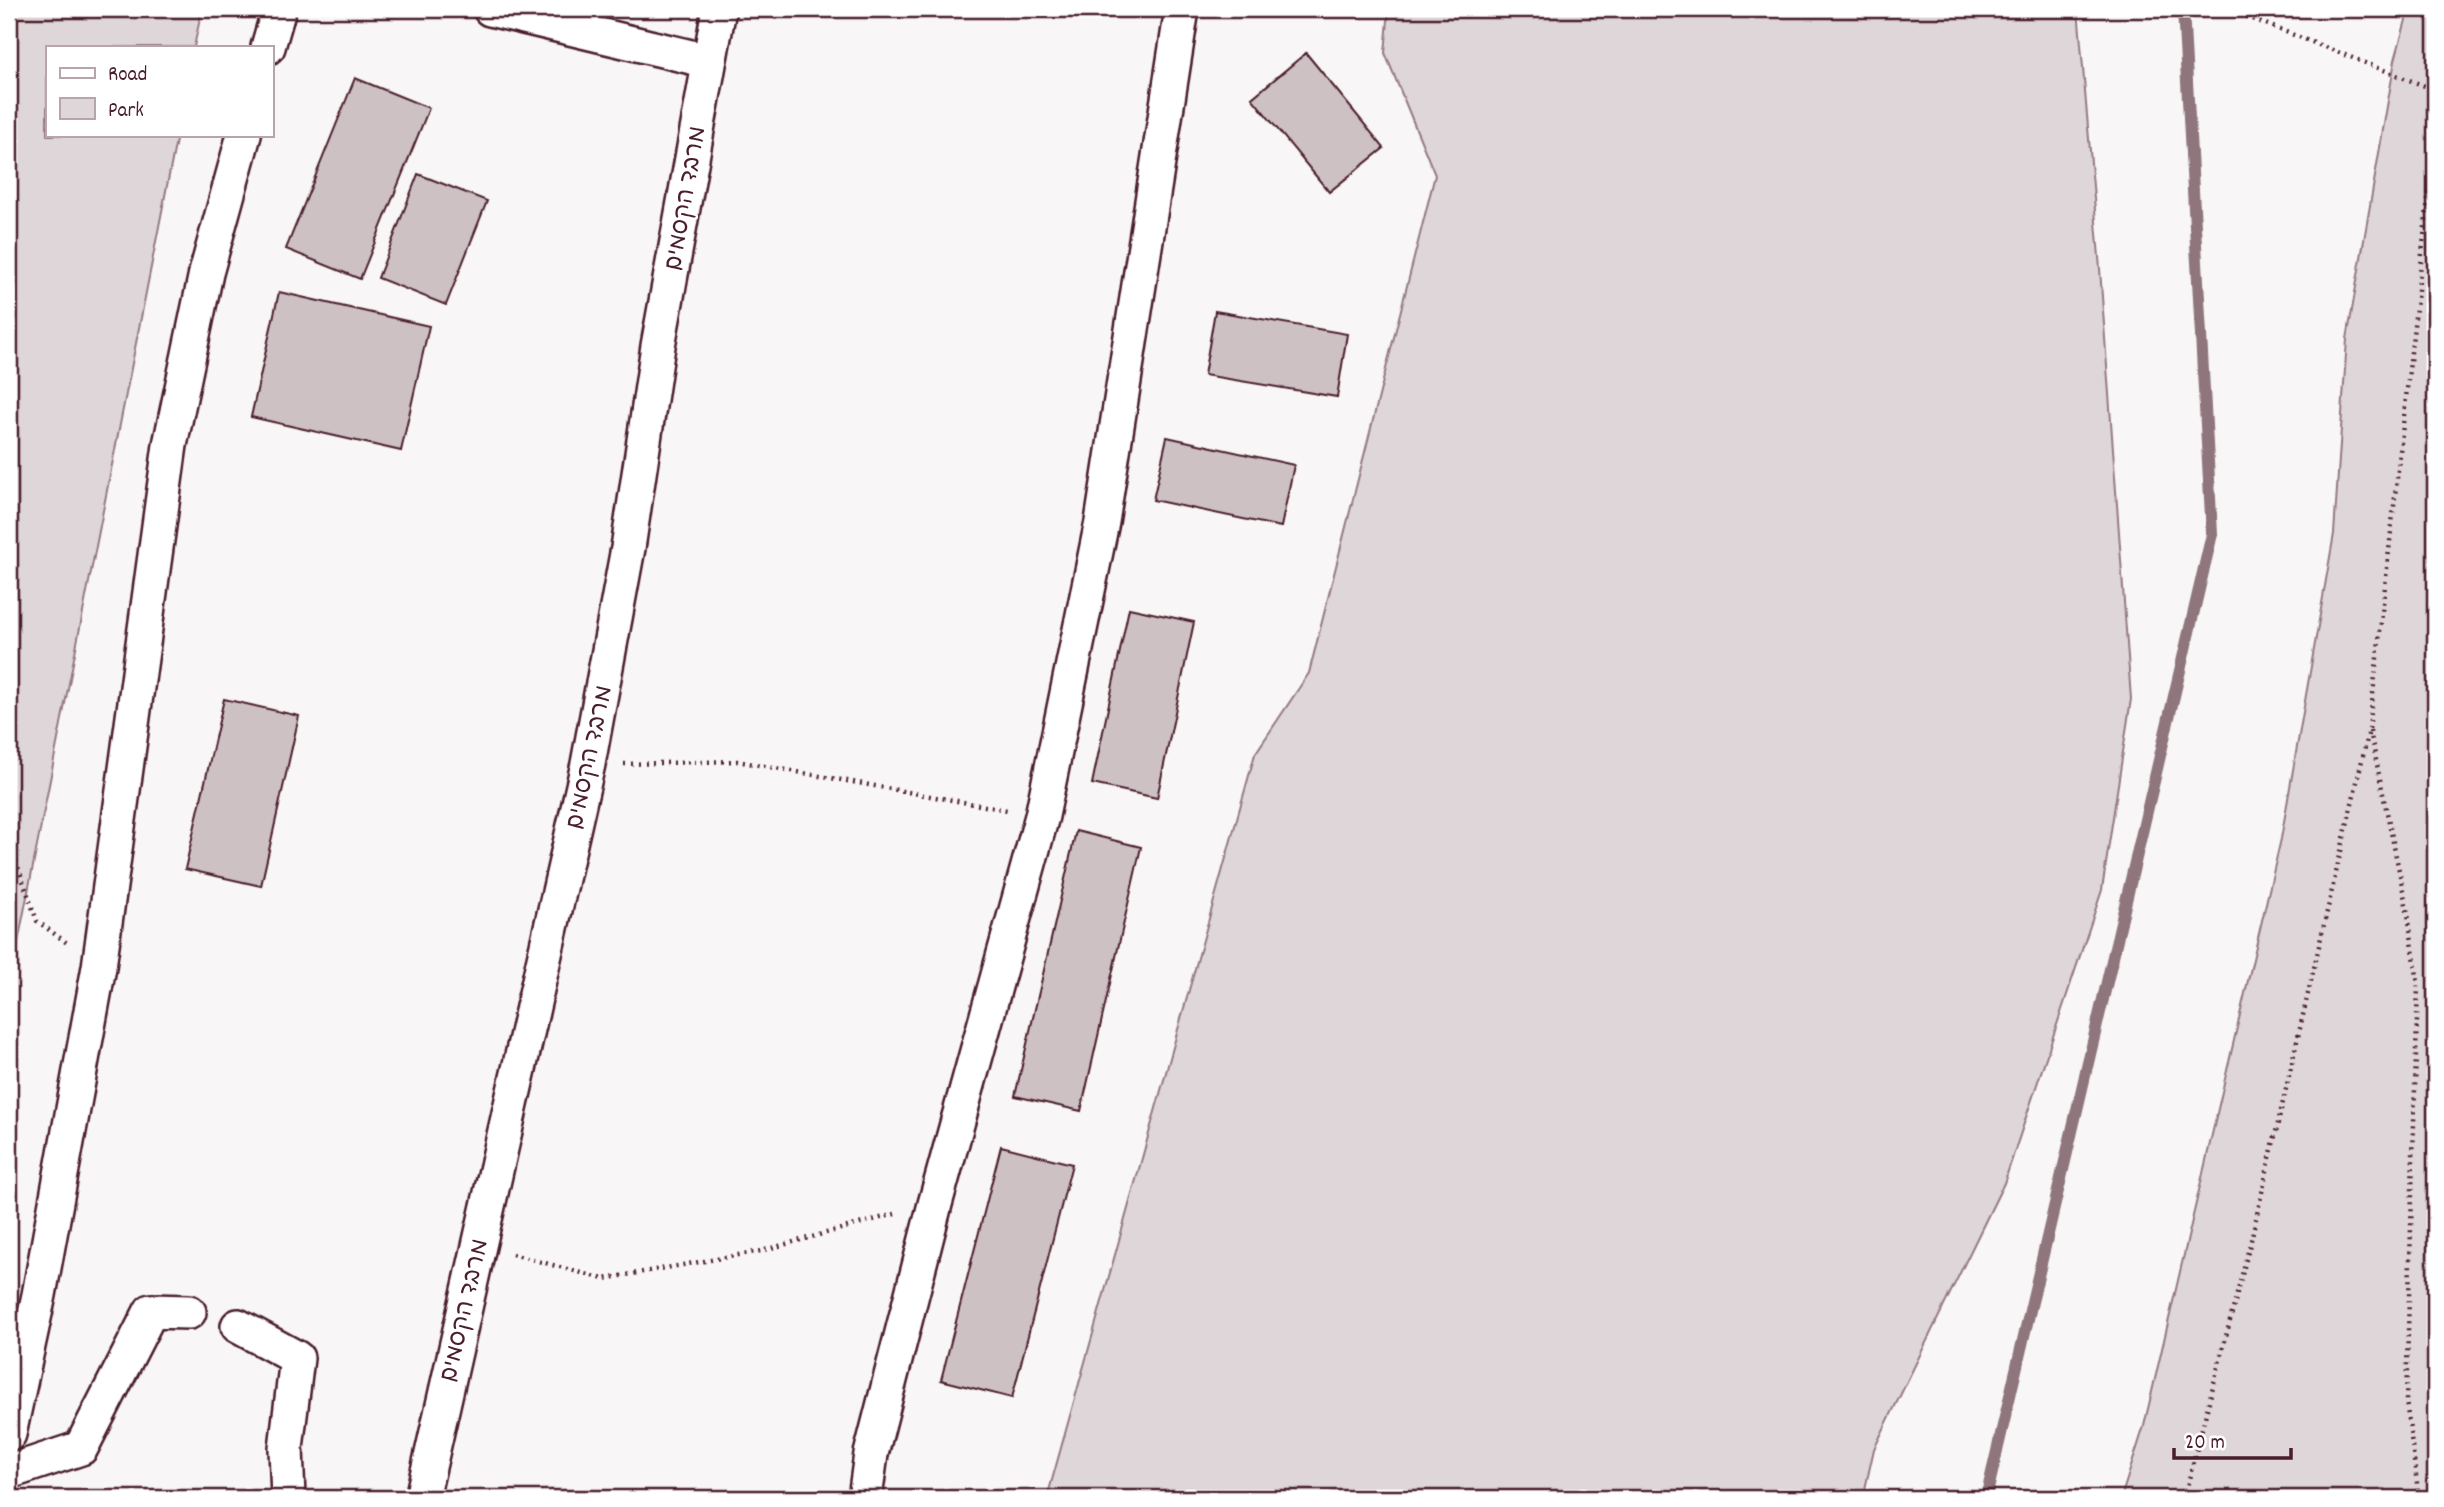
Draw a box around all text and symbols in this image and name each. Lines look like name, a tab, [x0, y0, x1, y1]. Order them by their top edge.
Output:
legend	[46, 46, 273, 136]
text: Road	[108, 61, 147, 91]
text: Park	[108, 97, 144, 127]
street label: מרבד הקסמים	[658, 124, 716, 273]
street label: מרבד הקסמים	[559, 683, 623, 833]
street label: מרבד הקסמים	[433, 1236, 499, 1386]
scale bar	[2174, 1416, 2292, 1460]
text: 20 m	[2185, 1429, 2225, 1459]

